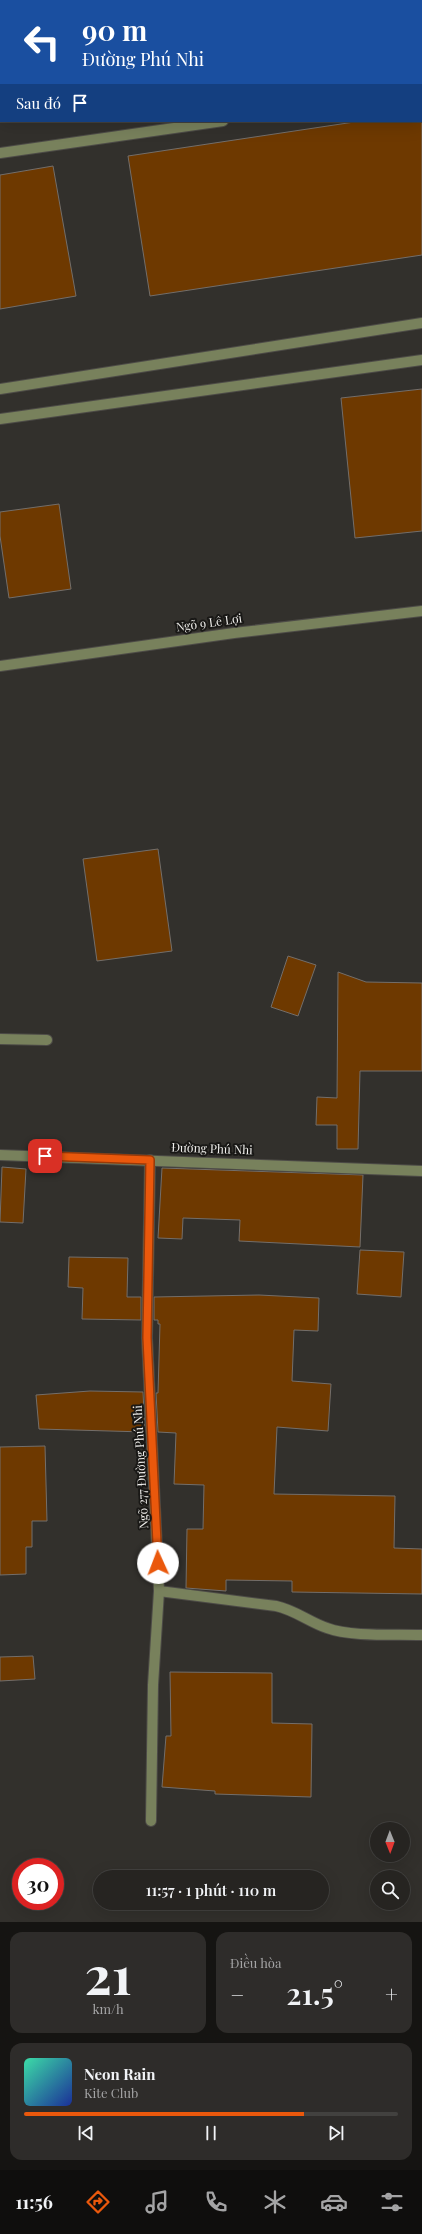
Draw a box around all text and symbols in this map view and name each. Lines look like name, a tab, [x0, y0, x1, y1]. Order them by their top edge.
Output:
text: 90 m	[82, 11, 147, 48]
icon: left	[16, 16, 68, 68]
text: Đường Phú Nhi	[82, 47, 204, 71]
icon: arrive	[69, 92, 91, 114]
text: Sau đó	[16, 93, 61, 113]
street label: Ngõ 9 Lê Lợi	[175, 609, 243, 635]
pin	[28, 1139, 62, 1173]
street label: Đường Phú Nhi	[171, 1139, 253, 1157]
icon: arrive	[34, 1145, 56, 1167]
street label: Ngõ 277 Đường Phú Nhi	[129, 1404, 151, 1529]
position arrow	[137, 1542, 179, 1584]
north arrow	[370, 1822, 410, 1862]
map controls	[370, 1822, 410, 1910]
speed limit sign: 30	[12, 1858, 64, 1910]
button: search	[370, 1870, 410, 1910]
text: 11:57 · 1 phút · 110 m	[146, 1880, 276, 1900]
text: 21	[84, 1939, 132, 2008]
text: Điều hòa	[230, 1954, 281, 1971]
text: 21.5°	[286, 1973, 343, 2013]
text: −	[230, 1979, 244, 2009]
text: +	[385, 1979, 398, 2009]
text: km/h	[92, 2000, 124, 2017]
text: Neon Rain	[84, 2064, 155, 2084]
text: Kite Club	[84, 2084, 138, 2101]
icon: previous	[75, 2122, 97, 2144]
icon: pause	[200, 2122, 222, 2144]
icon: next	[325, 2122, 347, 2144]
icon: directions	[84, 2188, 112, 2216]
icon: music	[143, 2188, 171, 2216]
icon: phone	[202, 2188, 230, 2216]
icon: climate	[261, 2188, 289, 2216]
icon: car	[320, 2188, 348, 2216]
icon: filters	[378, 2188, 406, 2216]
text: 11:56	[15, 2190, 53, 2214]

